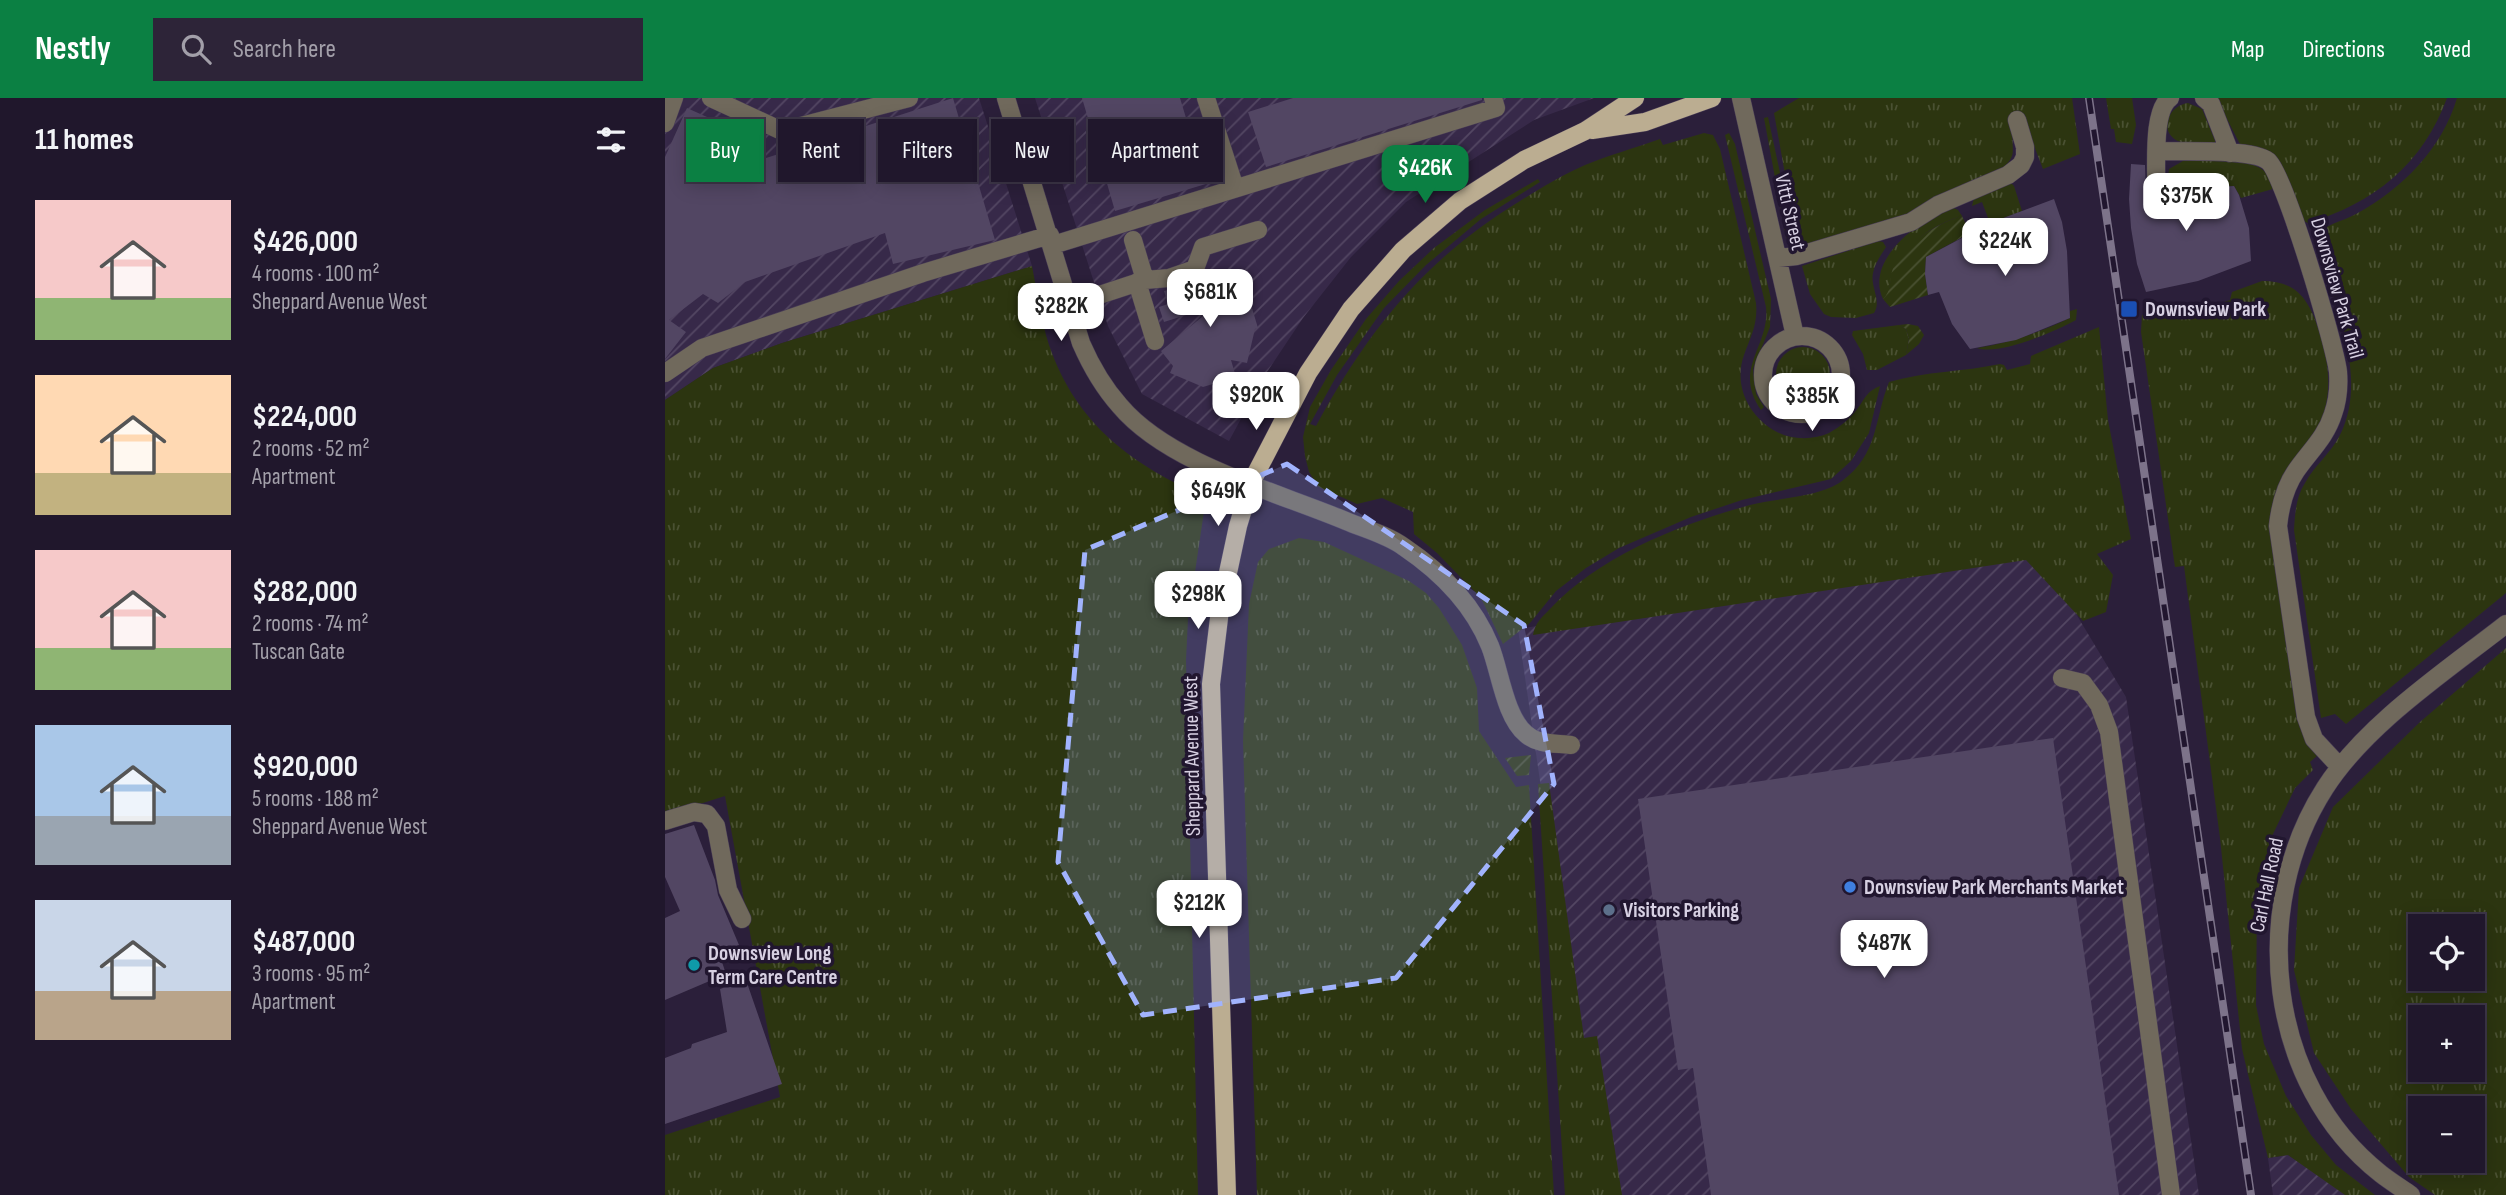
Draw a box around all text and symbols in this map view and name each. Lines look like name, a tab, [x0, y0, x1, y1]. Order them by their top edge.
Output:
search box	[153, 18, 643, 81]
text: Nestly	[35, 29, 111, 69]
icon: search	[177, 30, 215, 68]
text: Search here	[233, 34, 336, 65]
text: Map	[2231, 35, 2264, 64]
text: Directions	[2302, 35, 2385, 64]
text: Saved	[2423, 35, 2471, 64]
chip: Buy	[686, 119, 764, 182]
chip: Rent	[778, 119, 864, 182]
chip: Filters	[878, 119, 977, 182]
chip: New	[991, 119, 1074, 182]
chip: Apartment	[1088, 119, 1223, 182]
icon: filters	[592, 121, 630, 159]
text: 11 homes	[35, 122, 134, 158]
pin: $426K	[1376, 146, 1474, 205]
text: $426K	[1398, 154, 1452, 182]
street label: Vitti Street	[1769, 171, 1811, 253]
pin: $375K	[2137, 174, 2235, 233]
text: $375K	[2159, 182, 2213, 210]
street label: Downsview Park Trail	[2305, 215, 2369, 361]
pin: $224K	[1956, 218, 2054, 278]
text: $426,000	[252, 224, 358, 260]
text: $224K	[1978, 227, 2032, 255]
icon: home	[91, 228, 175, 312]
text: 4 rooms · 100 m²	[252, 260, 380, 288]
pin: $681K	[1161, 270, 1259, 329]
text: $681K	[1183, 278, 1237, 306]
pin: $282K	[1012, 284, 1110, 343]
text: Sheppard Avenue West	[252, 288, 427, 316]
text: $282K	[1034, 292, 1088, 320]
place label: Downsview Park	[2145, 297, 2266, 322]
marker: Downsview Park	[2119, 299, 2139, 319]
pin: $920K	[1207, 372, 1305, 432]
pin: $385K	[1763, 374, 1861, 433]
text: $920K	[1228, 381, 1284, 409]
text: $385K	[1785, 382, 1839, 410]
text: $224,000	[252, 399, 357, 435]
icon: home	[91, 403, 175, 487]
text: 2 rooms · 52 m²	[252, 435, 370, 463]
text: Apartment	[252, 463, 336, 491]
pin: $649K	[1169, 468, 1267, 528]
text: $649K	[1190, 477, 1246, 505]
pin: $298K	[1149, 572, 1247, 631]
text: $282,000	[252, 574, 358, 610]
icon: home	[91, 578, 175, 662]
text: $298K	[1171, 580, 1225, 608]
text: 2 rooms · 74 m²	[252, 610, 369, 638]
text: Tuscan Gate	[252, 638, 345, 666]
street label: Sheppard Avenue West	[1178, 676, 1206, 836]
text: $920,000	[252, 749, 358, 785]
icon: home	[91, 753, 175, 837]
text: 5 rooms · 188 m²	[252, 785, 379, 813]
text: Sheppard Avenue West	[252, 813, 427, 841]
street label: Carl Hall Road	[2245, 835, 2289, 935]
place label: Downsview Park Merchants Market	[1864, 875, 2124, 900]
marker: Downsview Park Merchants Market	[1842, 879, 1858, 895]
pin: $212K	[1150, 880, 1248, 940]
text: $212K	[1173, 889, 1225, 917]
place label: Visitors Parking	[1623, 898, 1739, 923]
marker: Visitors Parking	[1601, 902, 1617, 918]
map controls	[2408, 914, 2485, 1173]
button: locate	[2408, 914, 2485, 991]
pin: $487K	[1835, 920, 1933, 980]
text: $487,000	[252, 924, 355, 960]
icon: home	[91, 928, 175, 1012]
text: $487K	[1857, 929, 1911, 957]
place label: Downsview Long Term Care Centre	[708, 941, 837, 990]
marker: Downsview Long Term Care Centre	[686, 957, 702, 973]
text: 3 rooms · 95 m²	[252, 960, 371, 988]
text: Apartment	[252, 988, 336, 1016]
button: +	[2408, 1005, 2485, 1082]
button: −	[2408, 1096, 2485, 1173]

